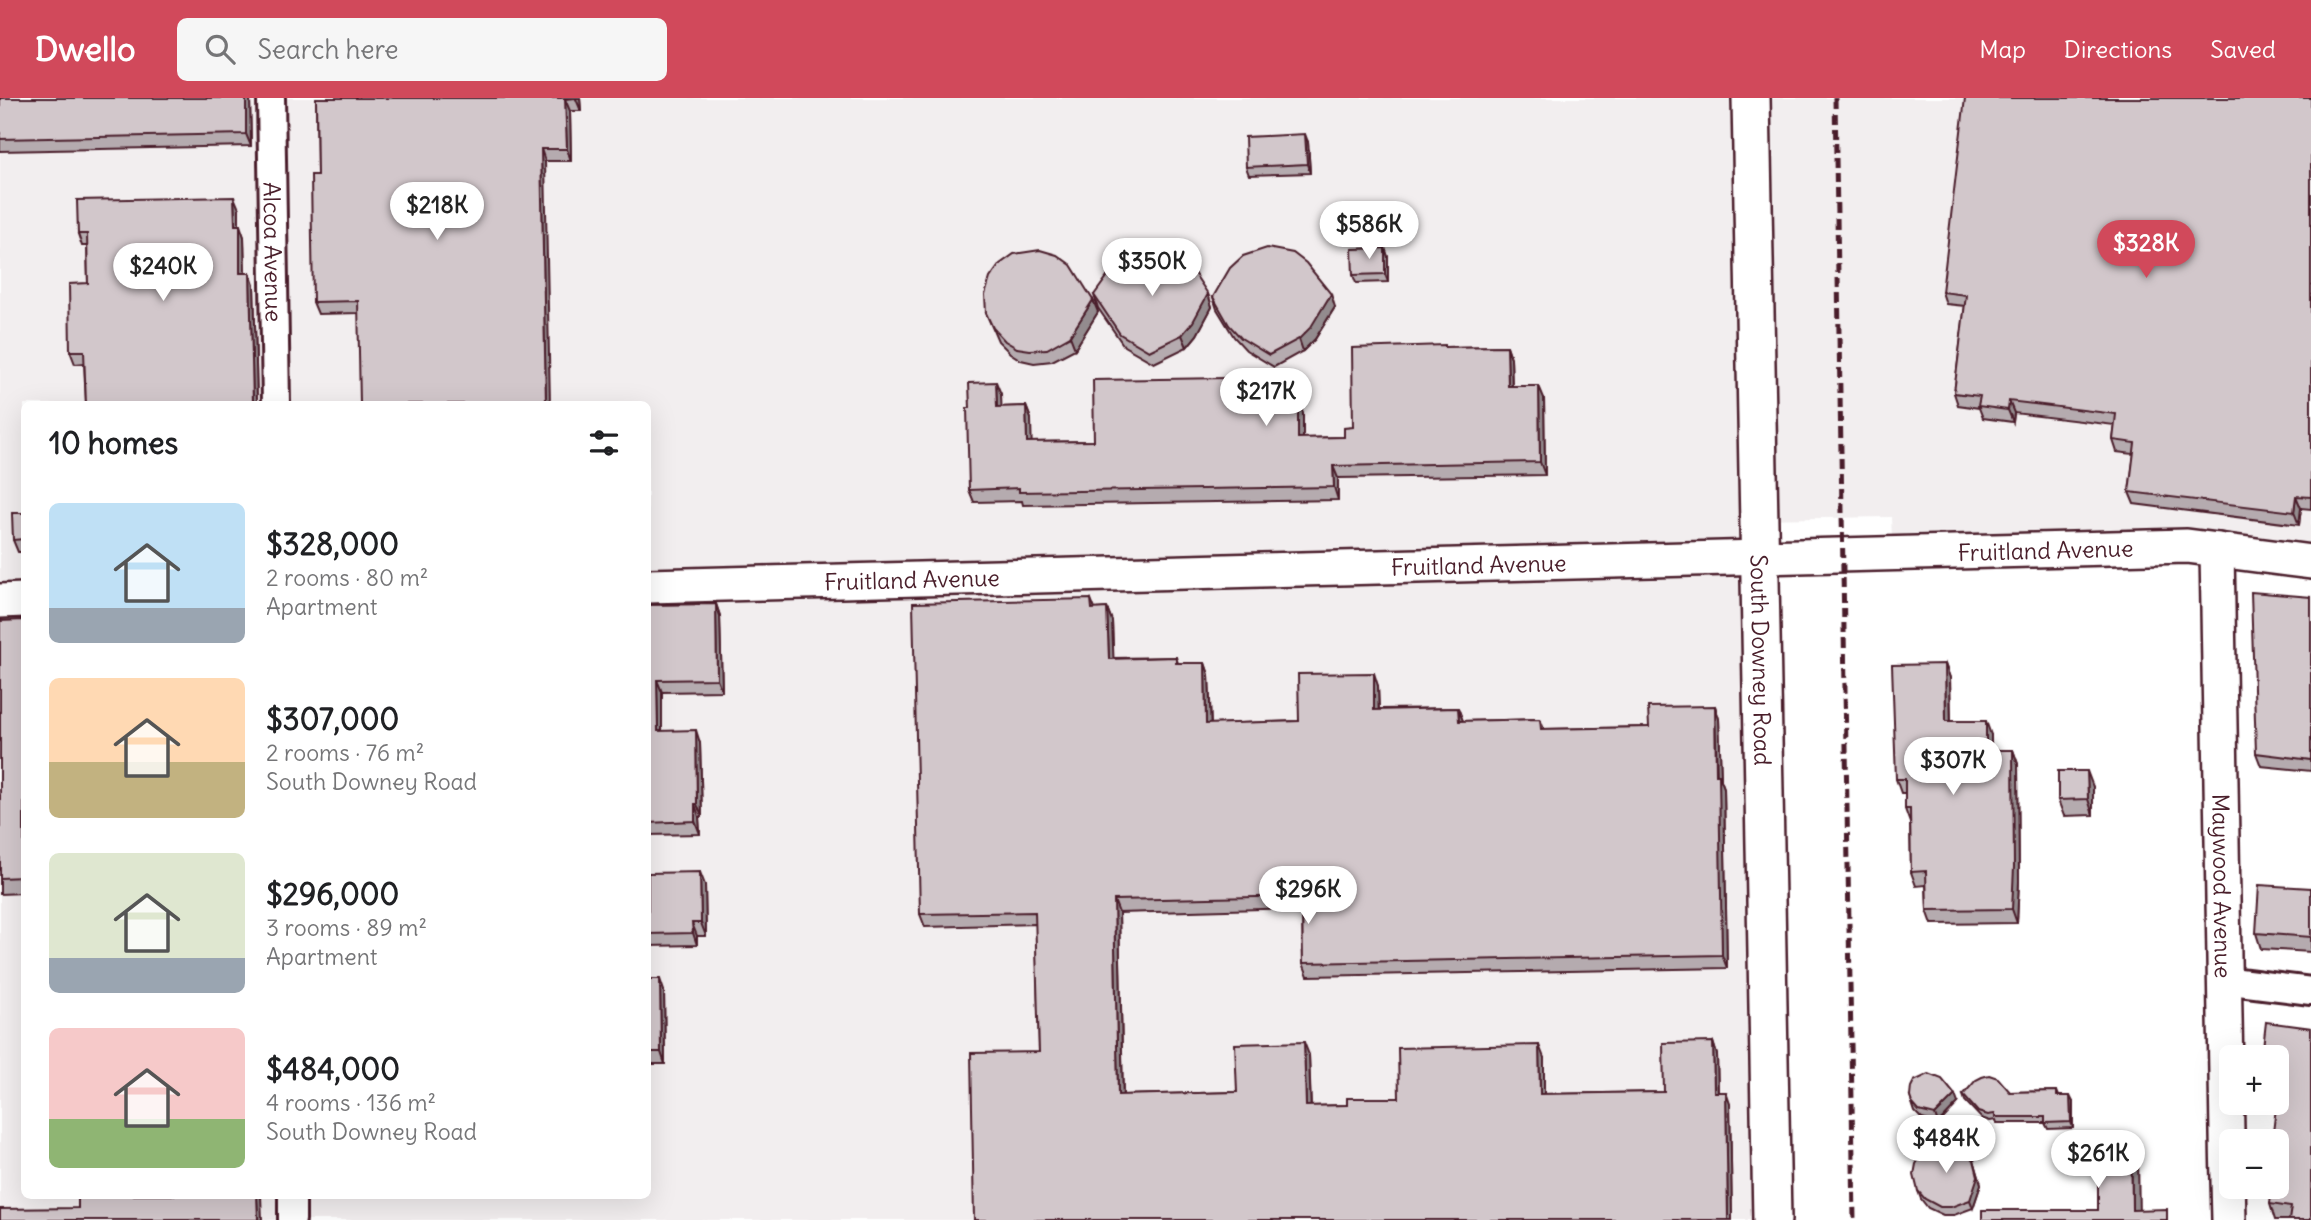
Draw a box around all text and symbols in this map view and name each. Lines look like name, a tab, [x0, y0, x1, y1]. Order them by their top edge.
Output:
search box	[177, 18, 667, 81]
text: Dwello	[35, 28, 135, 70]
icon: search	[201, 30, 239, 68]
text: Search here	[257, 33, 398, 66]
text: Map	[1979, 34, 2026, 64]
text: Directions	[2064, 34, 2172, 64]
text: Saved	[2210, 34, 2276, 64]
street label: Alcoa Avenue	[258, 182, 289, 322]
pin: $218K	[388, 183, 486, 242]
text: $218K	[406, 190, 468, 219]
pin: $586K	[1320, 202, 1418, 261]
text: $586K	[1336, 209, 1402, 238]
pin: $328K	[2097, 220, 2195, 280]
text: $328K	[2113, 228, 2179, 257]
pin: $350K	[1103, 238, 1201, 298]
pin: $240K	[114, 244, 212, 303]
text: $350K	[1118, 246, 1186, 275]
text: $240K	[129, 251, 197, 280]
pin: $217K	[1217, 368, 1315, 428]
text: $217K	[1236, 376, 1296, 405]
text: 10 homes	[49, 424, 178, 462]
icon: filters	[585, 424, 623, 462]
text: $328,000	[266, 525, 399, 563]
icon: home	[105, 531, 189, 615]
street label: Fruitland Avenue	[1957, 533, 2134, 566]
street label: Fruitland Avenue	[1391, 548, 1567, 581]
street label: South Downey Road	[1745, 554, 1778, 766]
street label: Fruitland Avenue	[824, 562, 1000, 596]
text: 2 rooms · 80 m²	[266, 563, 428, 592]
text: Apartment	[266, 592, 378, 621]
text: $307,000	[266, 700, 399, 738]
icon: home	[105, 706, 189, 790]
text: 2 rooms · 76 m²	[266, 738, 424, 767]
pin: $307K	[1904, 738, 2002, 797]
text: $307K	[1920, 745, 1986, 774]
text: South Downey Road	[266, 767, 477, 796]
street label: Maywood Avenue	[2207, 793, 2239, 979]
pin: $296K	[1259, 866, 1357, 926]
text: $296K	[1275, 874, 1341, 903]
text: $296,000	[266, 875, 399, 913]
icon: home	[105, 881, 189, 965]
text: 3 rooms · 89 m²	[266, 913, 427, 942]
text: Apartment	[266, 942, 378, 971]
map controls	[2219, 1045, 2289, 1199]
button: +	[2219, 1045, 2289, 1115]
text: $484,000	[266, 1050, 400, 1088]
icon: home	[105, 1056, 189, 1140]
text: 4 rooms · 136 m²	[266, 1088, 436, 1117]
pin: $484K	[1897, 1116, 1995, 1175]
text: South Downey Road	[266, 1117, 477, 1146]
text: $484K	[1913, 1123, 1979, 1152]
button: −	[2219, 1129, 2289, 1199]
pin: $261K	[2049, 1130, 2147, 1190]
text: $261K	[2067, 1138, 2129, 1167]

